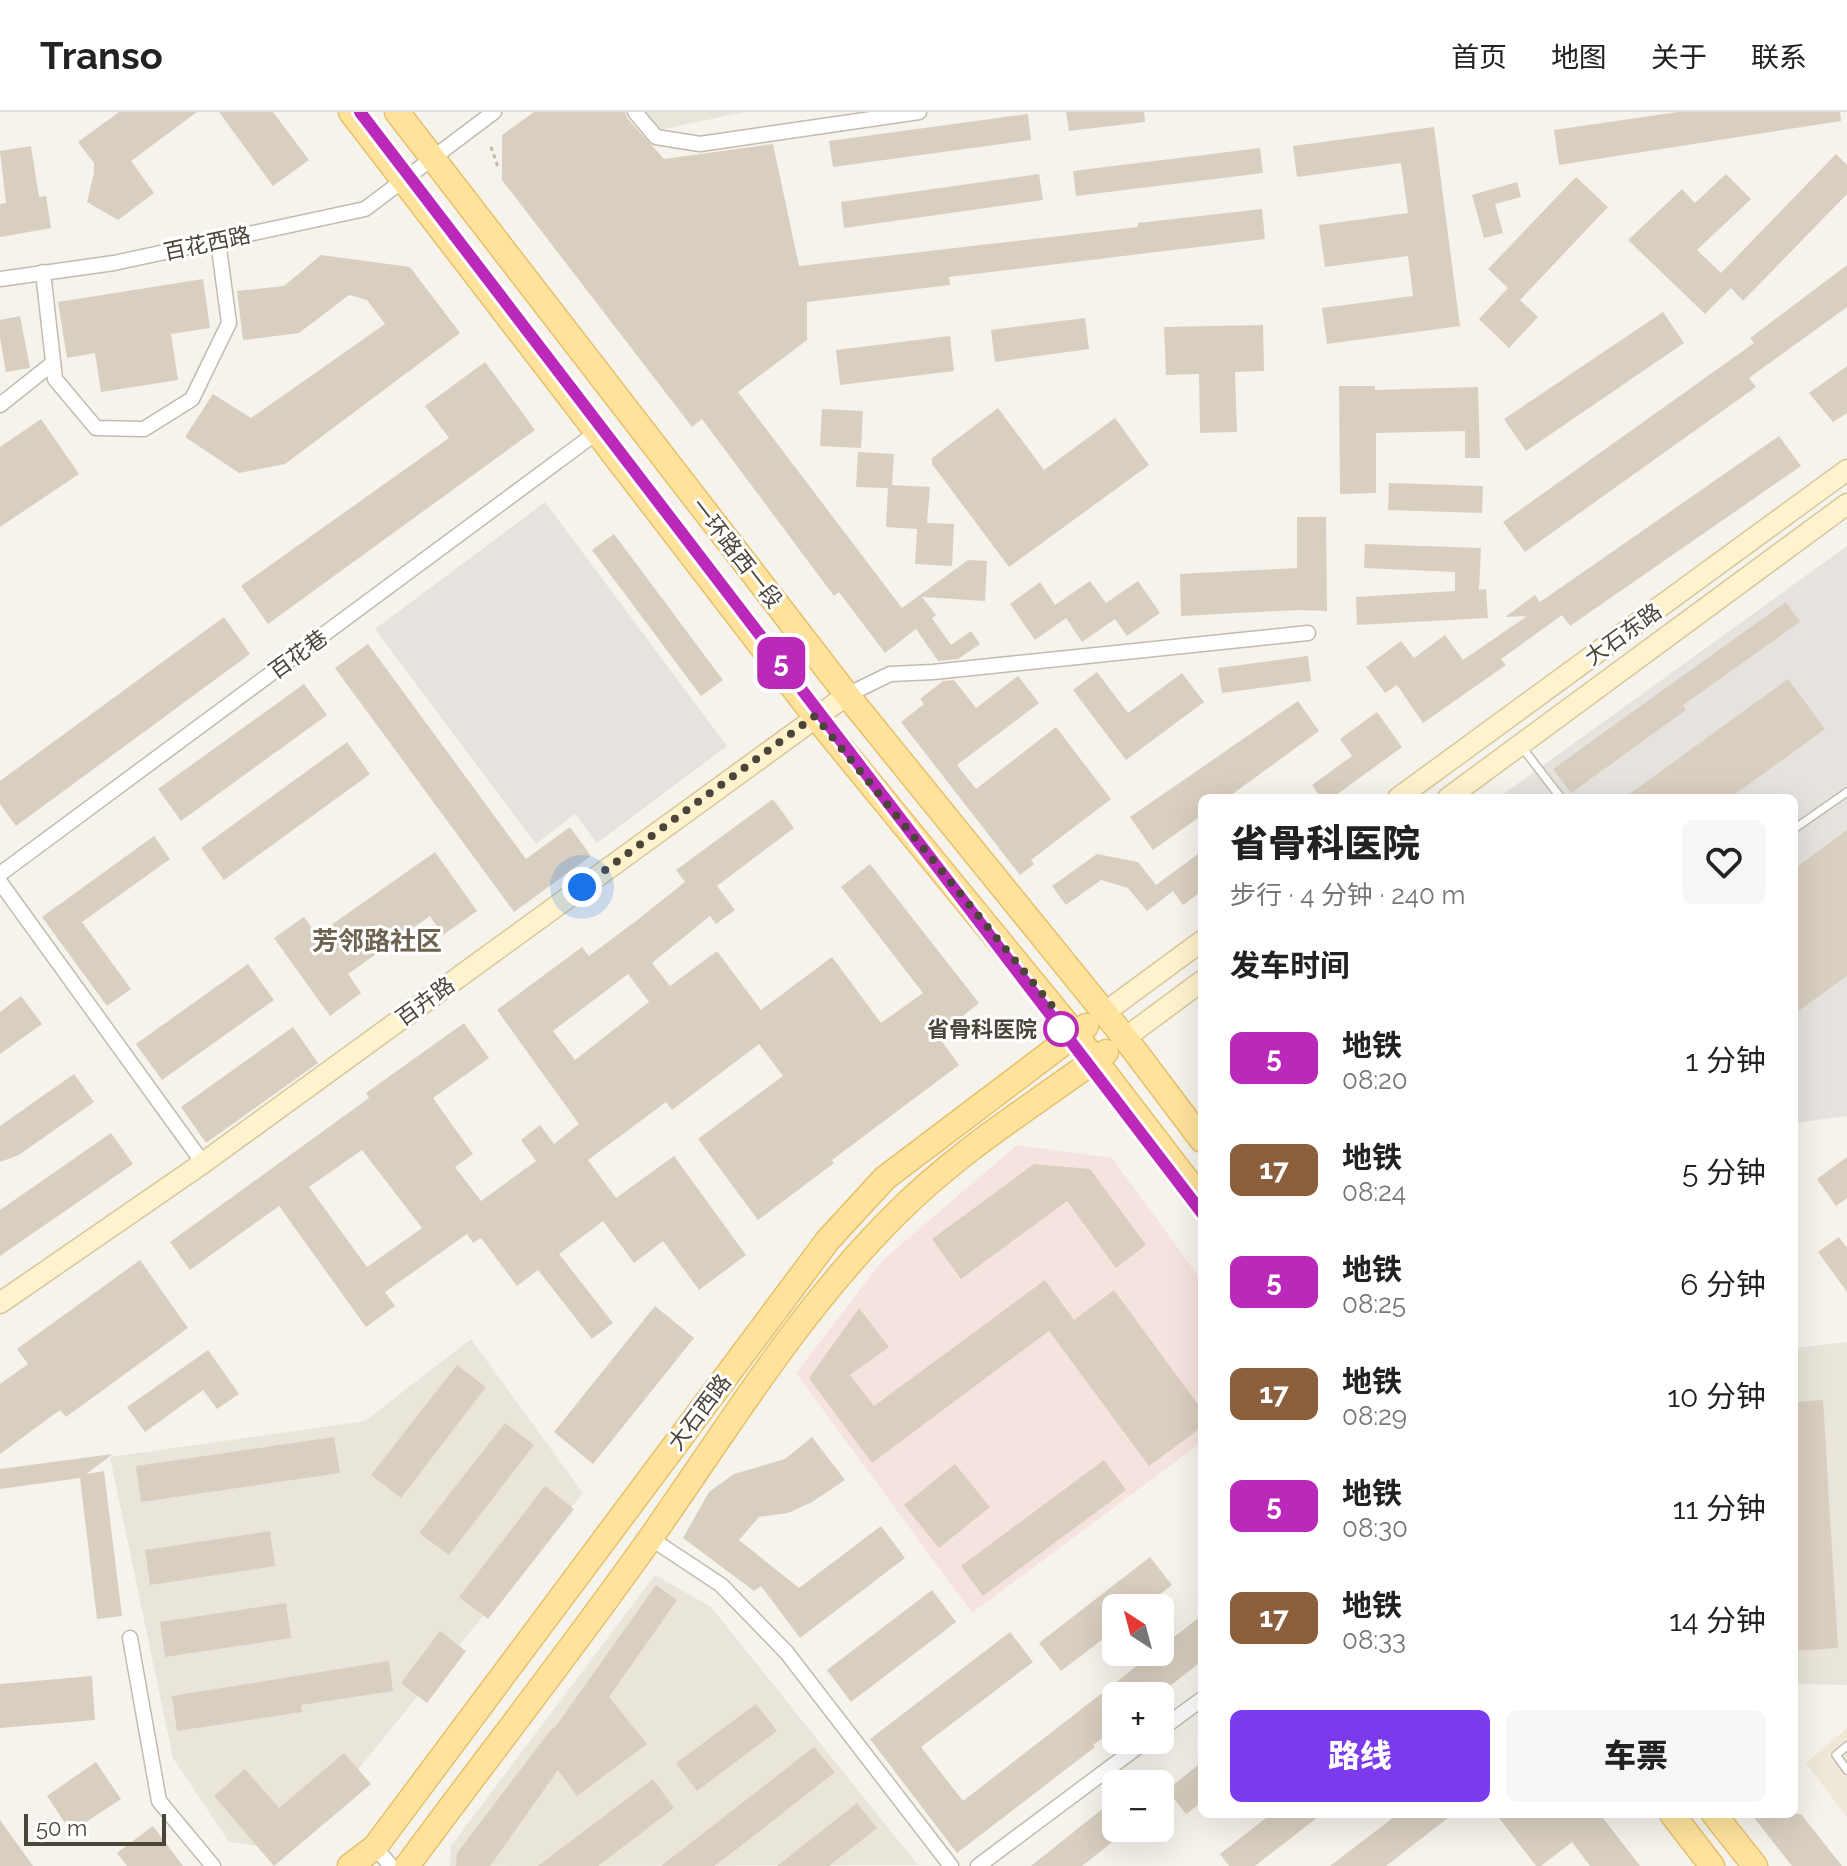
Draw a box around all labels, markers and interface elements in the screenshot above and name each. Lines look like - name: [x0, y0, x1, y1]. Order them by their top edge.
- text: Transo: [40, 33, 163, 78]
- text: 首页: [1451, 41, 1507, 74]
- text: 地图: [1551, 41, 1607, 74]
- text: 关于: [1651, 41, 1707, 74]
- text: 联系: [1751, 41, 1807, 74]
- street label: 百花西路: [161, 221, 253, 265]
- street label: 一环路西一段: [686, 493, 788, 613]
- street label: 大石东路: [1580, 598, 1666, 670]
- street label: 百花巷: [264, 624, 332, 684]
- line badge: 5: [755, 637, 807, 689]
- text: 5: [773, 646, 789, 679]
- button: heart: [1682, 820, 1766, 904]
- text: 省骨科医院: [1230, 821, 1420, 866]
- your location: [562, 867, 602, 907]
- text: 步行 · 4 分钟 · 240 m: [1230, 880, 1465, 910]
- district label: 芳邻路社区: [312, 926, 442, 956]
- text: 发车时间: [1230, 948, 1350, 983]
- street label: 百卉路: [391, 971, 459, 1031]
- marker: 省骨科医院: [1044, 1012, 1078, 1046]
- place label: 省骨科医院: [927, 1016, 1037, 1042]
- text: 地铁: [1342, 1028, 1402, 1063]
- text: 5: [1266, 1041, 1282, 1074]
- text: 1 分钟: [1686, 1043, 1766, 1078]
- text: 08:20: [1342, 1065, 1408, 1095]
- text: 地铁: [1342, 1140, 1402, 1175]
- text: 17: [1259, 1153, 1289, 1186]
- text: 5 分钟: [1682, 1155, 1766, 1190]
- text: 08:24: [1342, 1177, 1406, 1207]
- text: 地铁: [1342, 1252, 1402, 1287]
- text: 5: [1266, 1265, 1282, 1298]
- text: 6 分钟: [1680, 1267, 1766, 1302]
- text: 08:25: [1342, 1289, 1406, 1319]
- text: 地铁: [1342, 1364, 1402, 1399]
- street label: 大石西路: [662, 1369, 736, 1455]
- text: 17: [1259, 1377, 1289, 1410]
- text: 10 分钟: [1667, 1379, 1766, 1414]
- text: 08:29: [1342, 1401, 1407, 1431]
- text: 地铁: [1342, 1476, 1402, 1511]
- text: 5: [1266, 1489, 1282, 1522]
- text: 11 分钟: [1673, 1491, 1766, 1526]
- text: 08:30: [1342, 1513, 1408, 1543]
- text: 地铁: [1342, 1588, 1402, 1623]
- north arrow: [1102, 1594, 1174, 1666]
- map controls: [1102, 1594, 1174, 1842]
- text: 17: [1259, 1601, 1289, 1634]
- text: 14 分钟: [1669, 1603, 1766, 1638]
- text: 08:33: [1342, 1625, 1406, 1655]
- button: +: [1102, 1682, 1174, 1754]
- button: 路线: [1230, 1710, 1490, 1802]
- button: 车票: [1506, 1710, 1766, 1802]
- button: −: [1102, 1770, 1174, 1842]
- scale bar: [24, 1810, 166, 1846]
- text: 50 m: [36, 1815, 87, 1841]

